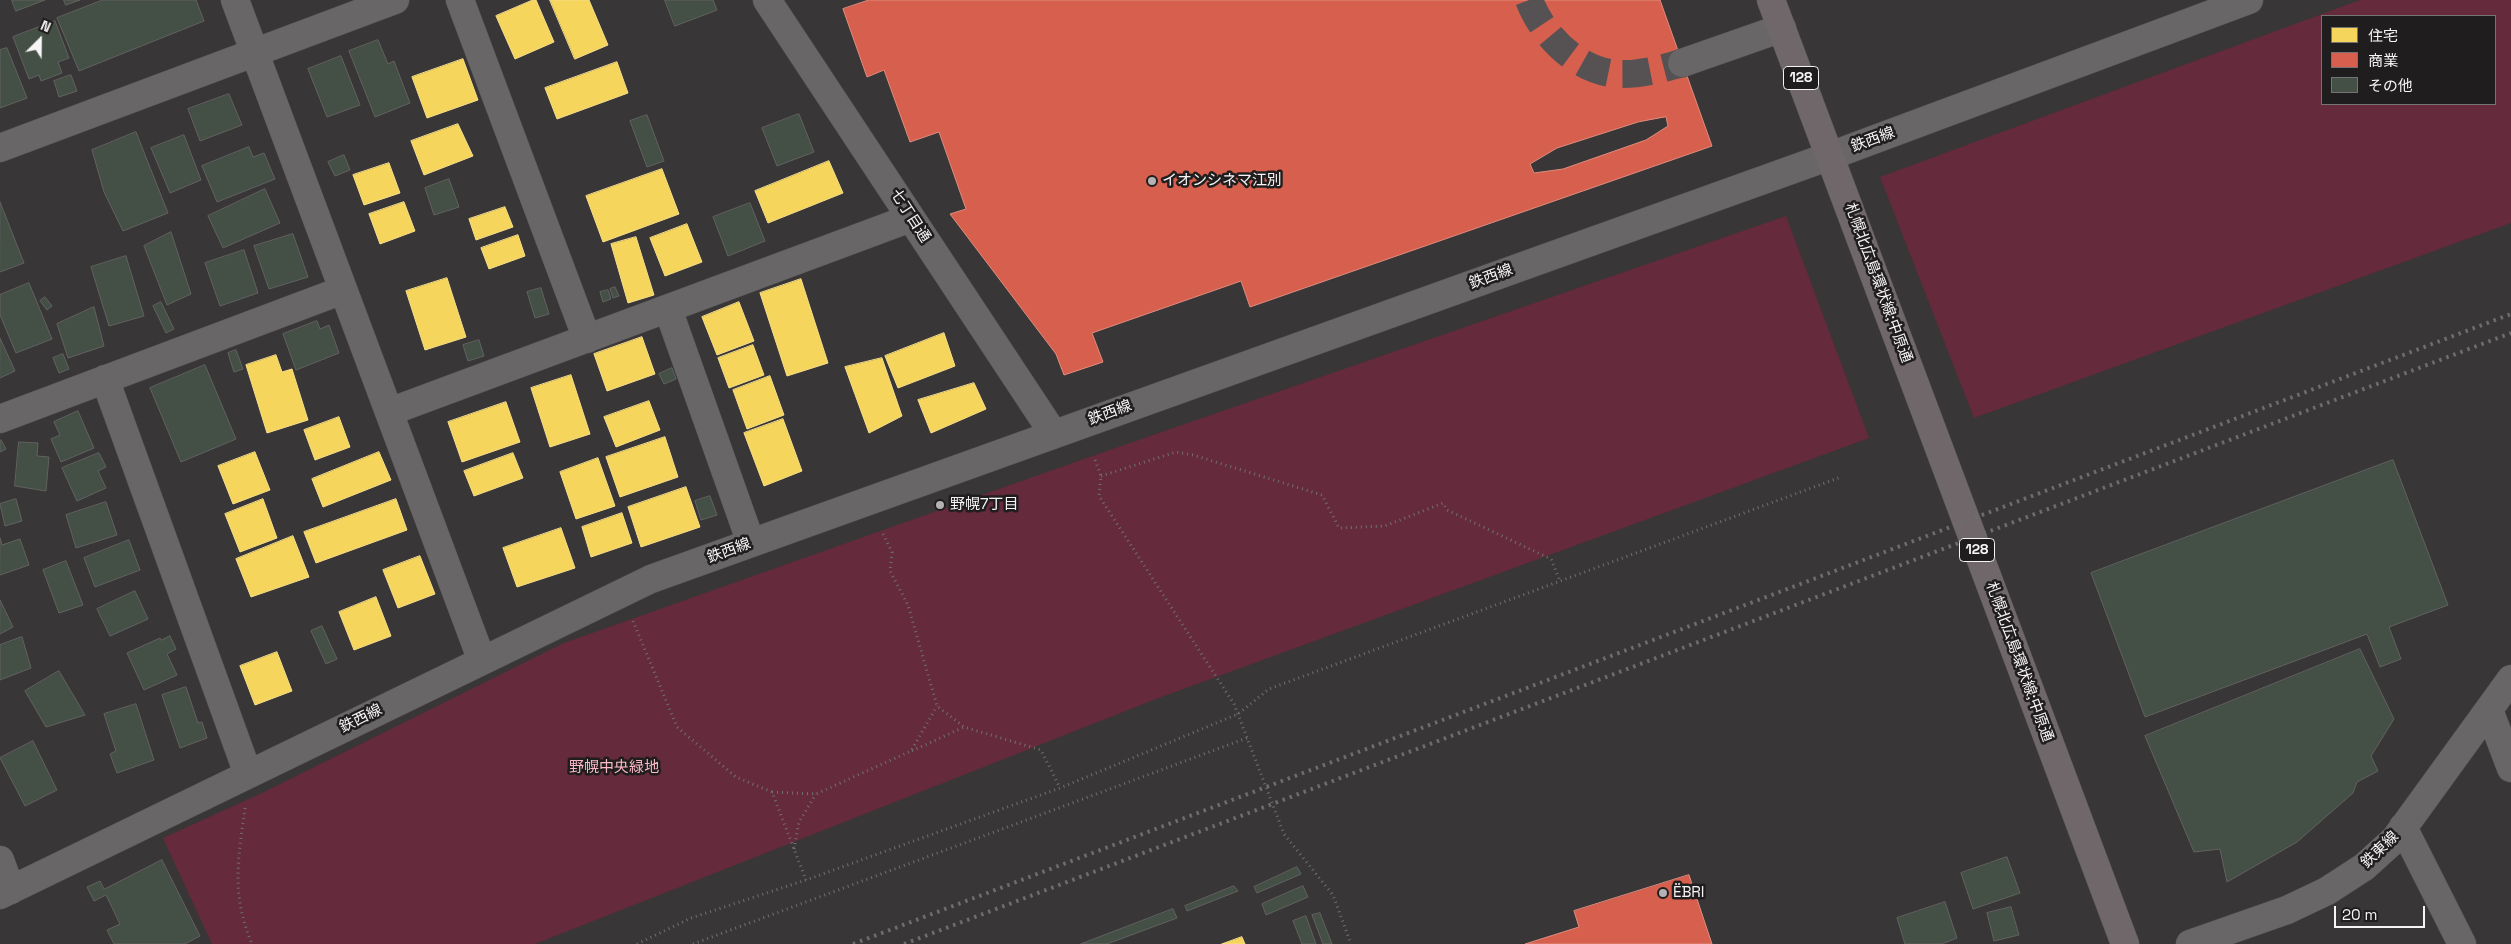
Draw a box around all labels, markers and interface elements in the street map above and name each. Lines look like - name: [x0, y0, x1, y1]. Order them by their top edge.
- north arrow: [15, 15, 65, 65]
- legend: [2321, 15, 2496, 105]
- text: N: [38, 16, 54, 36]
- text: 住宅: [2368, 26, 2398, 45]
- text: 商業: [2368, 51, 2398, 70]
- road number: 128: [1784, 66, 1818, 90]
- text: その他: [2368, 76, 2413, 95]
- street label: 鉄西線: [1849, 124, 1897, 156]
- place label: イオンシネマ江別: [1162, 172, 1282, 190]
- marker: イオンシネマ江別: [1146, 175, 1158, 187]
- street label: 七丁目通: [886, 186, 934, 246]
- street label: 札幌北広島環状線;中原通: [1841, 201, 1915, 365]
- street label: 鉄西線: [1467, 261, 1515, 293]
- street label: 鉄西線: [1086, 397, 1134, 429]
- place label: 野幌7丁目: [950, 496, 1018, 514]
- marker: 野幌7丁目: [934, 499, 946, 511]
- street label: 鉄西線: [705, 535, 753, 567]
- road number: 128: [1960, 538, 1994, 562]
- street label: 札幌北広島環状線;中原通: [1982, 580, 2056, 744]
- street label: 鉄西線: [337, 701, 385, 737]
- park label: 野幌中央緑地: [569, 759, 659, 777]
- street label: 鉄東線: [2358, 828, 2402, 872]
- place label: ËBRI: [1673, 884, 1704, 902]
- marker: ËBRI: [1657, 887, 1669, 899]
- scale bar: [2336, 896, 2427, 928]
- text: 20 m: [2342, 905, 2377, 924]

